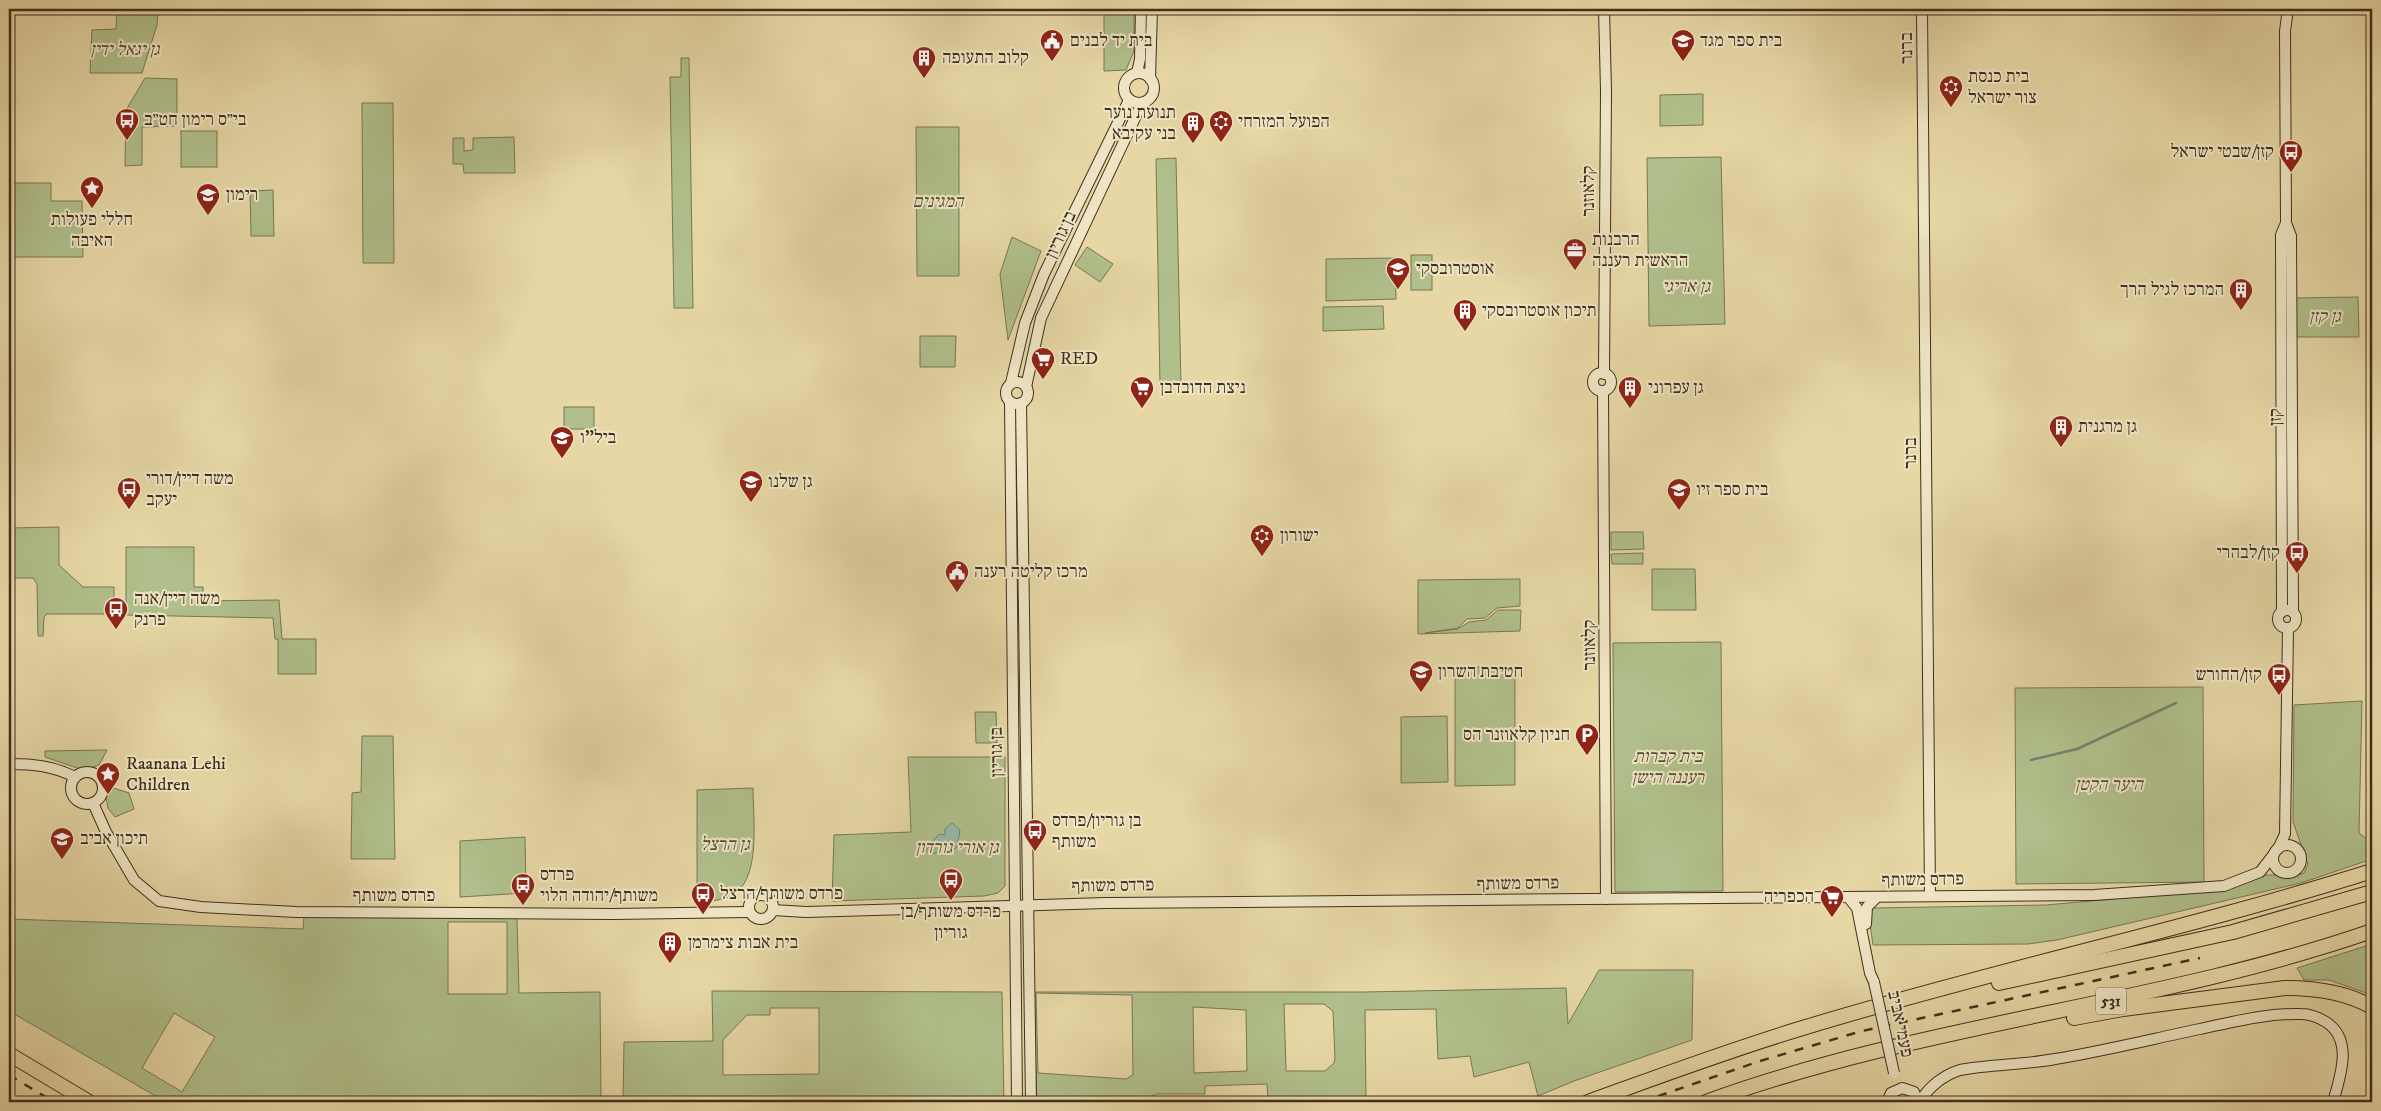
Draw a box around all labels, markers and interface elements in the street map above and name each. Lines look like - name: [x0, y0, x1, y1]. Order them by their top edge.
- public building icon: בית יד לבנים: [1039, 28, 1065, 62]
- school or university icon: בית ספר מגד: [1670, 28, 1696, 62]
- place label: בית יד לבנים: [1070, 30, 1153, 52]
- place label: בית ספר מגד: [1700, 30, 1782, 52]
- street label: ברנר: [1896, 32, 1918, 64]
- park label: גן יגאל ידין: [90, 39, 161, 61]
- building icon: קלוב התעופה: [911, 45, 937, 79]
- place label: קלוב התעופה: [942, 47, 1029, 69]
- place label: בית כנסת צור ישראל: [1968, 66, 2037, 109]
- synagogue icon: בית כנסת צור ישראל: [1938, 74, 1964, 108]
- place label: תנועת נוער בני עקיבא: [1104, 102, 1176, 145]
- bus stop icon: בי״ס רימון חט״ב: [114, 107, 140, 141]
- place label: בי״ס רימון חט״ב: [144, 109, 247, 131]
- synagogue icon: הפועל המזרחי: [1208, 109, 1234, 143]
- building icon: תנועת נוער בני עקיבא: [1180, 110, 1206, 144]
- place label: הפועל המזרחי: [1238, 111, 1330, 133]
- bus stop icon: קזן/שבטי ישראל: [2278, 139, 2304, 173]
- place label: קזן/שבטי ישראל: [2171, 141, 2274, 163]
- street label: קלאוזנר: [1578, 165, 1600, 217]
- place icon: חללי פעולות האיבה: [79, 175, 105, 209]
- school or university icon: רימון: [195, 182, 221, 216]
- place label: רימון: [226, 184, 258, 206]
- park label: המגינים: [913, 191, 965, 213]
- street label: בן גוריון: [1040, 207, 1082, 262]
- place label: חללי פעולות האיבה: [51, 209, 133, 252]
- place label: הרבנות הראשית רעננה: [1592, 229, 1688, 272]
- office icon: הרבנות הראשית רעננה: [1562, 237, 1588, 271]
- school or university icon: אוסטרובסקי: [1385, 256, 1411, 290]
- place label: אוסטרובסקי: [1416, 258, 1494, 280]
- park label: גן אריגי: [1662, 276, 1711, 298]
- building icon: המרכז לגיל הרך: [2228, 277, 2254, 311]
- place label: המרכז לגיל הרך: [2120, 279, 2224, 301]
- building icon: תיכון אוסטרובסקי: [1452, 298, 1478, 332]
- place label: תיכון אוסטרובסקי: [1482, 300, 1597, 322]
- park label: גן קזן: [2309, 306, 2342, 328]
- supermarket icon: RED: [1030, 346, 1056, 380]
- place label: RED: [1060, 348, 1098, 370]
- supermarket icon: ניצת הדובדבן: [1129, 375, 1155, 409]
- building icon: גן עפרוני: [1617, 375, 1643, 409]
- place label: ניצת הדובדבן: [1160, 377, 1246, 399]
- place label: גן עפרוני: [1648, 377, 1704, 399]
- street label: קזן: [2265, 408, 2287, 426]
- building icon: גן מרגנית: [2048, 414, 2074, 448]
- place label: גן מרגנית: [2078, 416, 2137, 438]
- school or university icon: ביל"ו: [549, 425, 575, 459]
- place label: ביל"ו: [580, 427, 617, 449]
- street label: ברנר: [1900, 437, 1922, 469]
- place label: משה דיין/דורי יעקב: [146, 468, 234, 511]
- school or university icon: גן שלנו: [738, 469, 764, 503]
- place label: גן שלנו: [768, 471, 813, 493]
- bus stop icon: משה דיין/דורי יעקב: [116, 476, 142, 510]
- school or university icon: בית ספר זיו: [1666, 477, 1692, 511]
- place label: בית ספר זיו: [1696, 479, 1769, 501]
- synagogue icon: ישורון: [1249, 523, 1275, 557]
- place label: ישורון: [1280, 525, 1319, 547]
- bus stop icon: קזן/לבהרי: [2284, 540, 2310, 574]
- place label: קזן/לבהרי: [2217, 542, 2280, 564]
- public building icon: מרכז קליטה רענה: [944, 559, 970, 593]
- place label: מרכז קליטה רענה: [974, 561, 1088, 583]
- place label: משה דיין/אנה פרנק: [134, 588, 220, 631]
- bus stop icon: משה דיין/אנה פרנק: [103, 596, 129, 630]
- street label: קלאוזנר: [1579, 619, 1601, 671]
- school or university icon: חטיבת השרון: [1408, 659, 1434, 693]
- place label: חטיבת השרון: [1438, 661, 1523, 683]
- bus stop icon: קזן/החורש: [2266, 662, 2292, 696]
- place label: קזן/החורש: [2195, 664, 2262, 686]
- parking icon: חניון קלאוזנר הס: [1574, 722, 1600, 756]
- place label: חניון קלאוזנר הס: [1463, 724, 1570, 746]
- street label: בן גוריון: [986, 726, 1008, 777]
- park label: בית קברות רעננה הישן: [1632, 746, 1706, 789]
- place label: Raanana Lehi Children: [126, 753, 226, 796]
- place icon: Raanana Lehi Children: [95, 761, 121, 795]
- park label: היער הקטן: [2075, 774, 2144, 796]
- place label: בן גוריון/פרדס משותף: [1052, 810, 1142, 853]
- bus stop icon: בן גוריון/פרדס משותף: [1022, 818, 1048, 852]
- school or university icon: תיכון אביב: [49, 826, 75, 860]
- place label: תיכון אביב: [80, 828, 148, 850]
- park label: גן הרצל: [700, 834, 751, 856]
- park label: גן אורי גורדון: [915, 837, 999, 859]
- place label: פרדס משותף/יהודה הלוי: [540, 864, 658, 907]
- bus stop icon: פרדס משותף/בן גוריון: [938, 867, 964, 901]
- street label: פרדס משותף: [1881, 868, 1965, 892]
- bus stop icon: פרדס משותף/יהודה הלוי: [510, 872, 536, 906]
- street label: פרדס משותף: [1476, 872, 1560, 896]
- street label: פרדס משותף: [1071, 874, 1155, 898]
- bus stop icon: פרדס משותף/הרצל: [690, 881, 716, 915]
- place label: פרדס משותף/הרצל: [720, 883, 843, 905]
- supermarket icon: הכפריה: [1819, 884, 1845, 918]
- street label: פרדס משותף: [353, 885, 435, 907]
- place label: הכפריה: [1764, 886, 1814, 908]
- place label: פרדס משותף/בן גוריון: [901, 901, 1001, 944]
- building icon: בית אבות צימרמן: [657, 930, 683, 964]
- place label: בית אבות צימרמן: [688, 932, 798, 954]
- road number: 531: [2096, 988, 2126, 1014]
- street label: פעמי אביב: [1882, 989, 1918, 1059]

